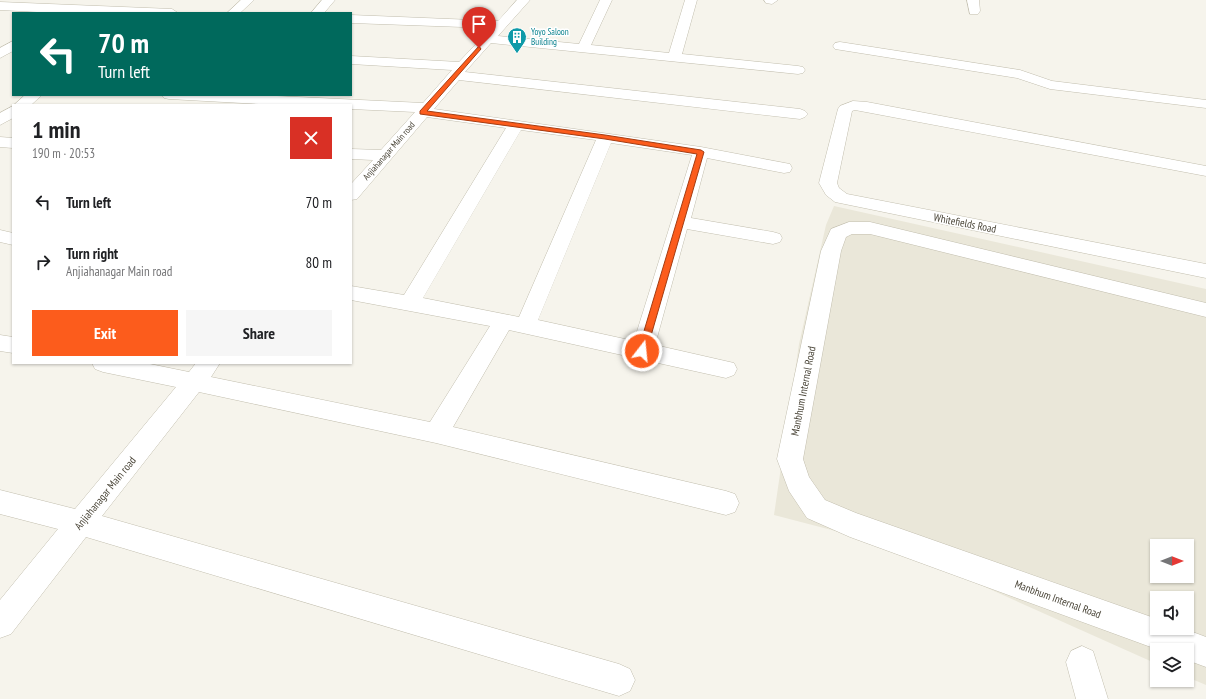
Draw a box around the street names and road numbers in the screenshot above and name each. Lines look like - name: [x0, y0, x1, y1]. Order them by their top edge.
- street label: Anjiahanagar Main road: [360, 119, 418, 183]
- street label: Whitefields Road: [932, 210, 998, 236]
- street label: Manbhum Internal Road: [787, 345, 819, 437]
- street label: Anjiahanagar Main road: [71, 453, 139, 532]
- street label: Manbhum Internal Road: [1013, 577, 1103, 621]

